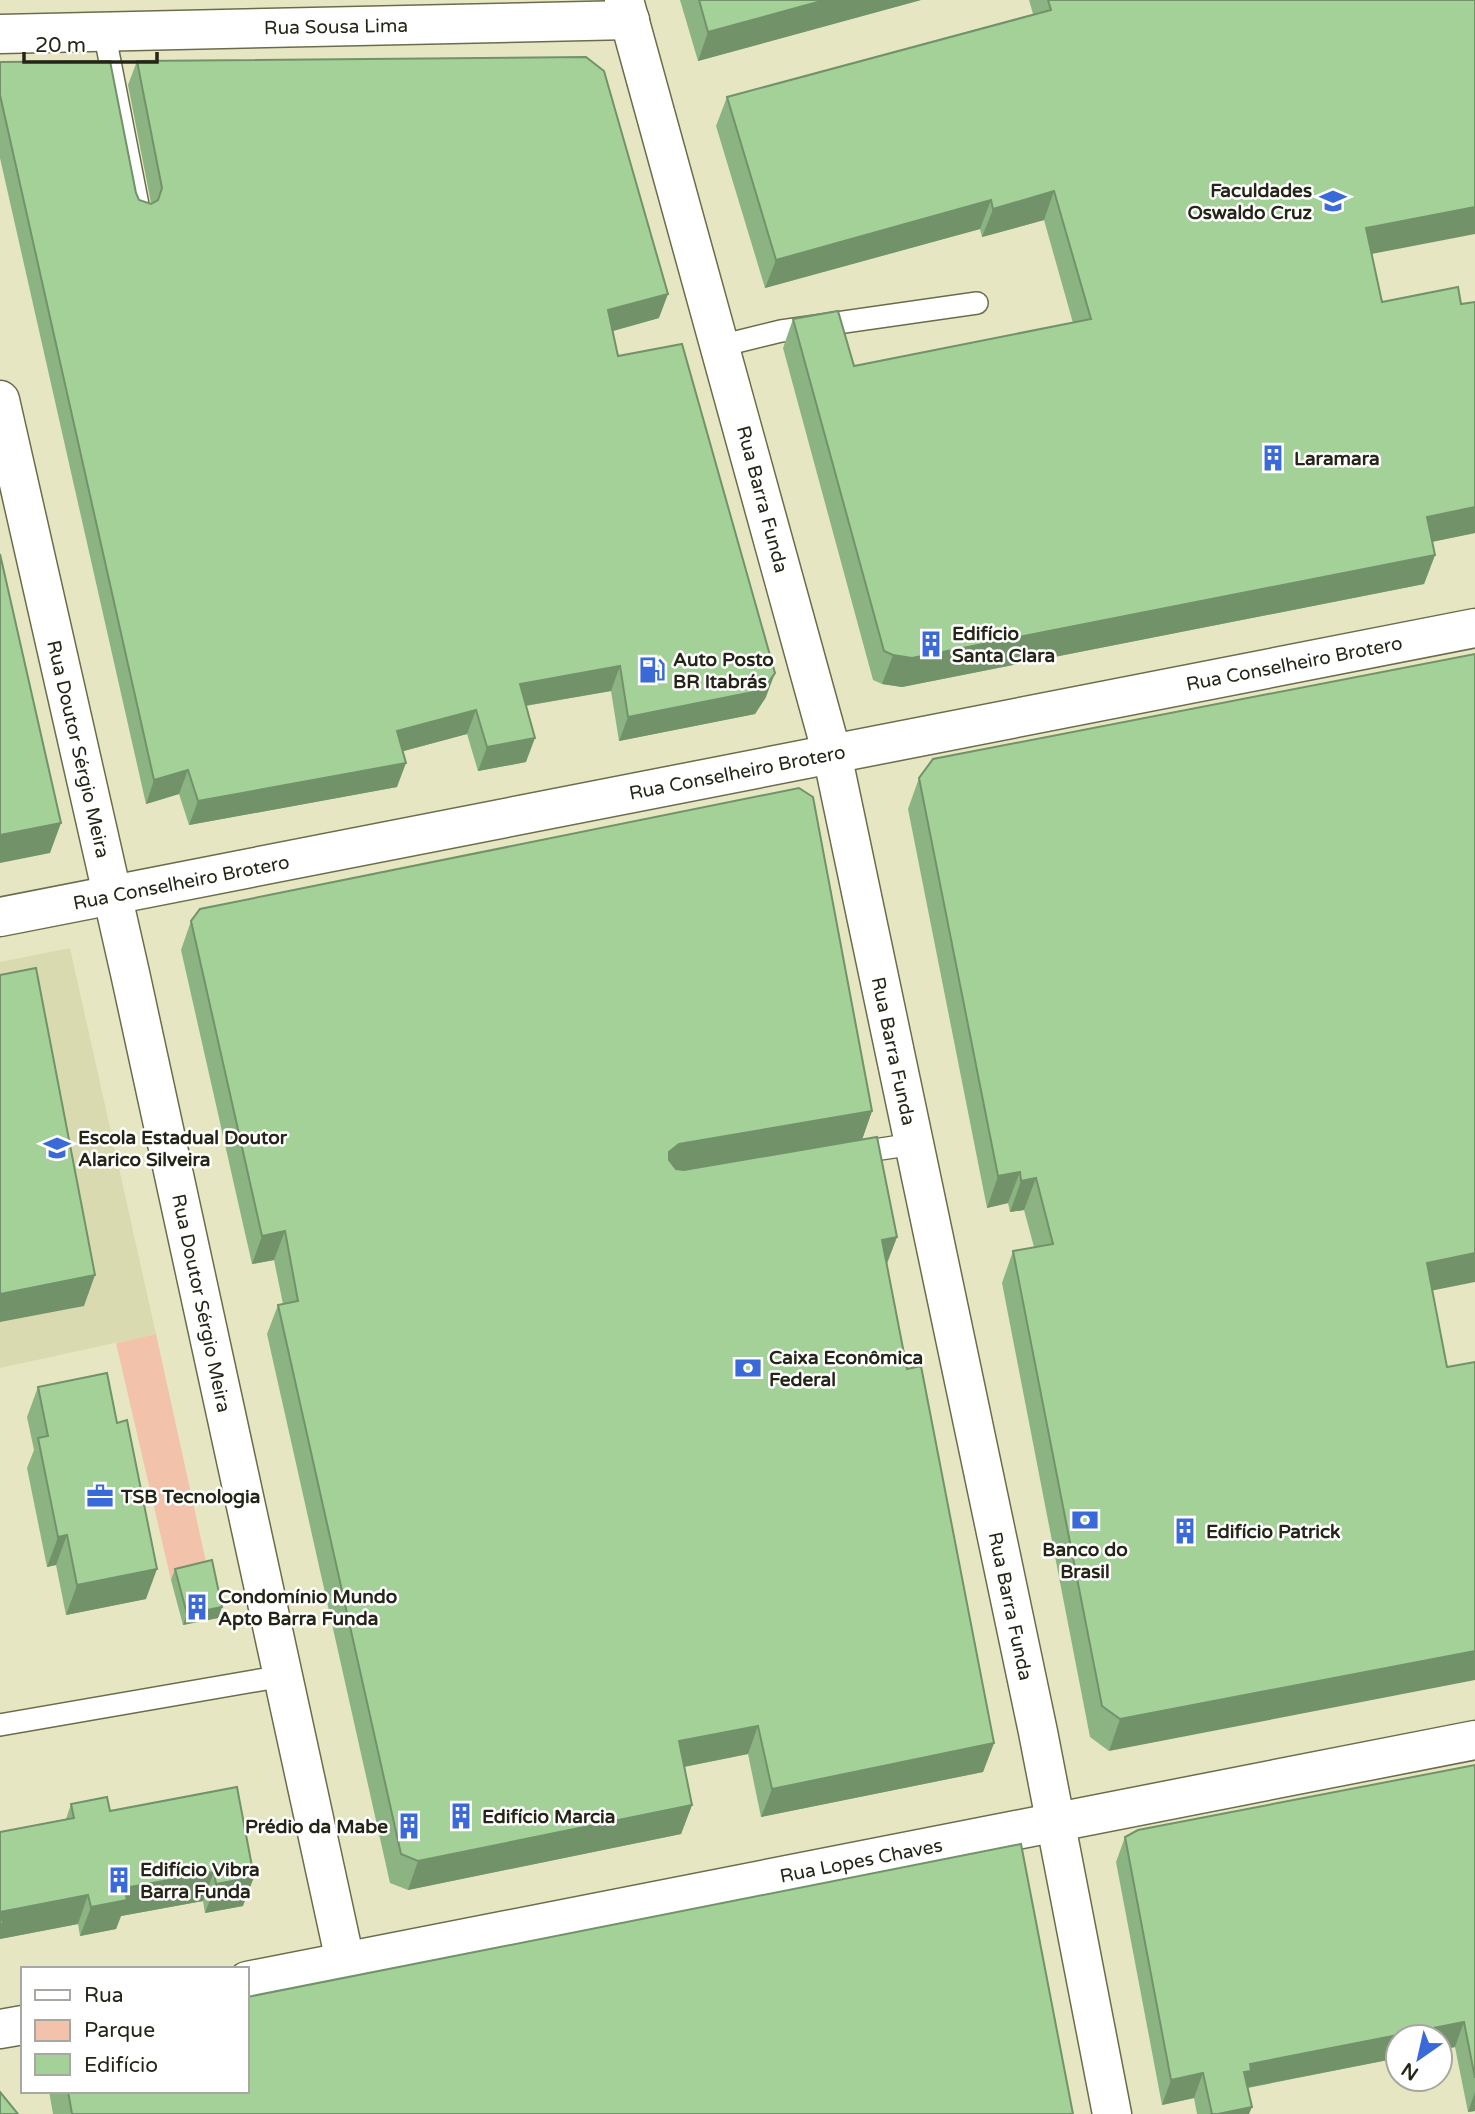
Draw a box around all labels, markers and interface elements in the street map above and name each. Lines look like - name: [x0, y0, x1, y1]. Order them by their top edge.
- street label: Rua Sousa Lima: [264, 15, 408, 39]
- scale bar: [24, 21, 158, 65]
- text: 20 m: [35, 33, 86, 58]
- place label: Faculdades Oswaldo Cruz: [1187, 180, 1313, 224]
- school or university icon: Faculdades Oswaldo Cruz: [1318, 186, 1348, 216]
- street label: Rua Barra Funda: [732, 423, 792, 575]
- building icon: Laramara: [1258, 443, 1288, 473]
- place label: Laramara: [1294, 448, 1380, 470]
- place label: Edifício Santa Clara: [952, 623, 1055, 667]
- building icon: Edifício Santa Clara: [916, 629, 946, 659]
- street label: Rua Conselheiro Brotero: [1184, 632, 1404, 696]
- street label: Rua Doutor Sérgio Meira: [42, 638, 114, 860]
- place label: Auto Posto BR Itabrás: [673, 649, 774, 693]
- fuel station icon: Auto Posto BR Itabrás: [637, 655, 667, 685]
- street label: Rua Conselheiro Brotero: [627, 741, 847, 805]
- street label: Rua Conselheiro Brotero: [71, 851, 291, 915]
- street label: Rua Barra Funda: [867, 975, 920, 1128]
- place label: Escola Estadual Doutor Alarico Silveira: [78, 1127, 288, 1171]
- school or university icon: Escola Estadual Doutor Alarico Silveira: [42, 1133, 72, 1163]
- street label: Rua Doutor Sérgio Meira: [167, 1192, 235, 1414]
- place label: Caixa Econômica Federal: [769, 1347, 923, 1391]
- bank icon: Caixa Econômica Federal: [733, 1353, 763, 1383]
- office icon: TSB Tecnologia: [85, 1481, 115, 1511]
- place label: TSB Tecnologia: [120, 1486, 260, 1509]
- bank icon: Banco do Brasil: [1070, 1505, 1100, 1535]
- building icon: Edifício Patrick: [1170, 1516, 1200, 1546]
- place label: Edifício Patrick: [1206, 1521, 1341, 1543]
- street label: Rua Barra Funda: [984, 1530, 1037, 1683]
- place label: Banco do Brasil: [1042, 1539, 1128, 1583]
- place label: Condomínio Mundo Apto Barra Funda: [218, 1586, 397, 1631]
- building icon: Condomínio Mundo Apto Barra Funda: [182, 1592, 212, 1622]
- building icon: Edifício Marcia: [446, 1801, 476, 1831]
- place label: Edifício Marcia: [482, 1806, 615, 1828]
- building icon: Prédio da Mabe: [394, 1811, 424, 1841]
- place label: Prédio da Mabe: [245, 1816, 388, 1838]
- street label: Rua Lopes Chaves: [778, 1834, 944, 1888]
- place label: Edifício Vibra Barra Funda: [140, 1859, 260, 1903]
- building icon: Edifício Vibra Barra Funda: [104, 1865, 134, 1895]
- legend: [21, 1967, 248, 2093]
- text: Rua: [84, 1983, 124, 2008]
- text: Parque: [84, 2018, 155, 2043]
- north arrow: [1384, 2023, 1454, 2093]
- text: Edifício: [84, 2053, 158, 2078]
- text: N: [1398, 2058, 1423, 2085]

